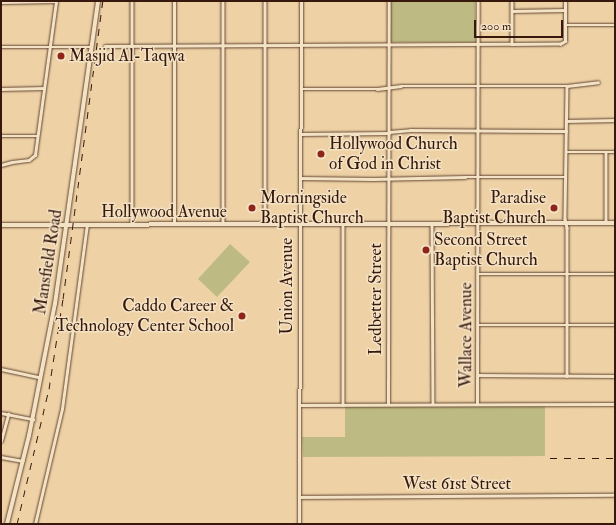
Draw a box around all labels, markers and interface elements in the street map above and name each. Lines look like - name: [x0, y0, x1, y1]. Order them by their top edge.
- scale bar: [476, 12, 565, 38]
- text: 200 m: [481, 19, 511, 34]
- place label: Masjid Al-Taqwa: [69, 46, 185, 66]
- marker: Masjid Al-Taqwa: [56, 51, 66, 61]
- place label: Hollywood Church of God in Christ: [329, 134, 458, 174]
- marker: Hollywood Church of God in Christ: [316, 149, 326, 159]
- place label: Morningside Baptist Church: [260, 188, 364, 228]
- place label: Paradise Baptist Church: [442, 188, 546, 228]
- street label: Hollywood Avenue: [101, 202, 227, 222]
- marker: Morningside Baptist Church: [247, 203, 257, 213]
- marker: Paradise Baptist Church: [549, 203, 559, 213]
- street label: Mansfield Road: [30, 208, 66, 316]
- place label: Second Street Baptist Church: [434, 230, 538, 270]
- street label: Union Avenue: [277, 238, 297, 334]
- street label: Ledbetter Street: [366, 243, 386, 355]
- marker: Second Street Baptist Church: [421, 245, 431, 255]
- street label: Wallace Avenue: [456, 282, 476, 388]
- place label: Caddo Career & Technology Center School: [55, 296, 234, 336]
- marker: Caddo Career & Technology Center School: [237, 311, 247, 321]
- street label: West 61st Street: [403, 474, 511, 494]

